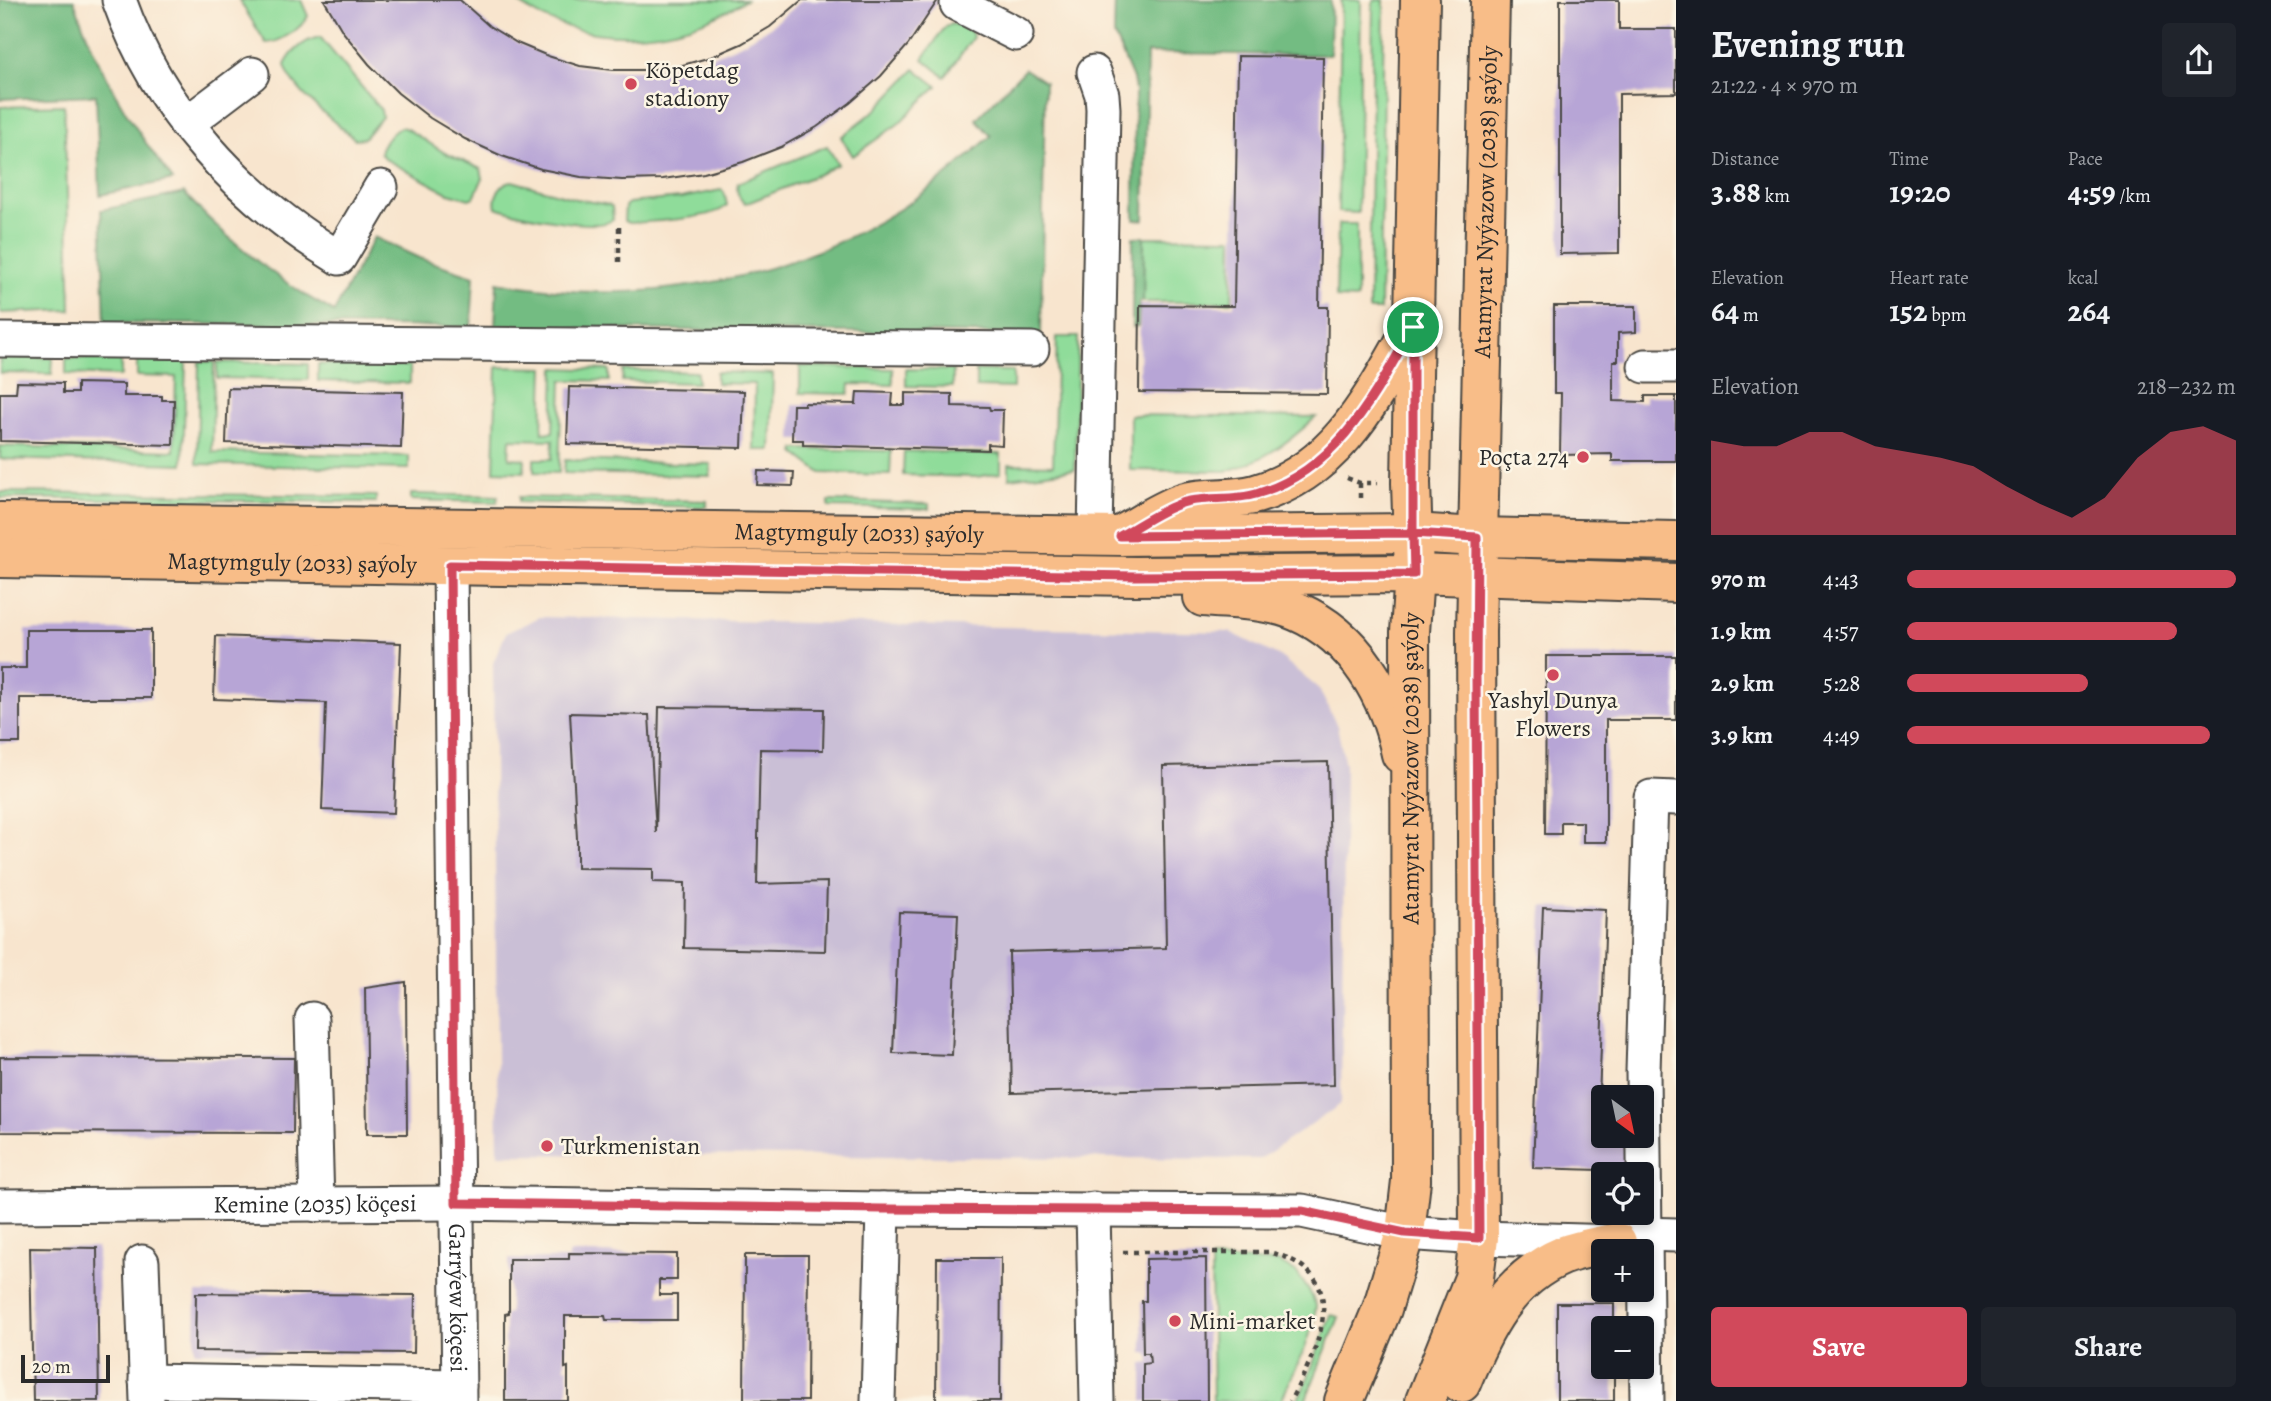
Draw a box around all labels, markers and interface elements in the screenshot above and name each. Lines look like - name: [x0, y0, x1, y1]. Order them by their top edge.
- text: Evening run: [1711, 18, 1905, 70]
- button: share: [2162, 23, 2236, 97]
- street label: Atamyrat Nyýazow (2038) şaýoly: [1466, 45, 1505, 359]
- place label: Köpetdag stadiony: [645, 54, 739, 114]
- text: 21:22 · 4 × 970 m: [1711, 70, 1858, 101]
- marker: Köpetdag stadiony: [623, 76, 639, 92]
- text: Distance: [1711, 146, 1779, 172]
- text: Time: [1889, 146, 1929, 172]
- text: Pace: [2068, 146, 2103, 172]
- text: 3.88: [1711, 172, 1761, 212]
- text: 19:20: [1889, 172, 1951, 212]
- text: 4:59: [2068, 172, 2116, 212]
- text: km: [1761, 183, 1790, 209]
- text: /km: [2116, 183, 2151, 209]
- text: Elevation: [1711, 265, 1784, 291]
- text: Heart rate: [1889, 265, 1969, 291]
- text: kcal: [2068, 265, 2098, 291]
- text: 64: [1711, 291, 1739, 331]
- text: 152: [1889, 291, 1927, 331]
- text: 264: [2068, 291, 2110, 331]
- pin: [1383, 297, 1443, 357]
- text: m: [1739, 302, 1759, 328]
- text: bpm: [1927, 302, 1967, 328]
- icon: arrive: [1394, 308, 1432, 346]
- text: Elevation: [1711, 371, 1799, 402]
- text: 218–232 m: [2137, 371, 2236, 402]
- place label: Poçta 274: [1479, 441, 1569, 473]
- marker: Poçta 274: [1575, 449, 1591, 465]
- street label: Magtymguly (2033) şaýoly: [734, 515, 984, 550]
- street label: Magtymguly (2033) şaýoly: [167, 545, 417, 581]
- text: 970 m: [1711, 564, 1766, 595]
- text: 4:43: [1823, 564, 1859, 595]
- street label: Atamyrat Nyýazow (2038) şaýoly: [1394, 611, 1427, 925]
- text: 1.9 km: [1711, 616, 1771, 647]
- text: 4:57: [1823, 616, 1858, 647]
- marker: Yashyl Dunya Flowers: [1545, 667, 1561, 683]
- text: 2.9 km: [1711, 668, 1774, 699]
- text: 5:28: [1823, 668, 1860, 699]
- place label: Yashyl Dunya Flowers: [1487, 684, 1619, 744]
- text: 3.9 km: [1711, 720, 1773, 751]
- text: 4:49: [1823, 720, 1860, 751]
- north arrow: [1591, 1085, 1654, 1148]
- map controls: [1591, 1085, 1654, 1379]
- place label: Turkmenistan: [561, 1130, 700, 1162]
- marker: Turkmenistan: [539, 1138, 555, 1154]
- button: locate: [1591, 1162, 1654, 1225]
- street label: Kemine (2035) köçesi: [213, 1187, 417, 1221]
- street label: Garrýew köçesi: [441, 1223, 475, 1373]
- button: +: [1591, 1239, 1654, 1302]
- place label: Mini-market: [1189, 1305, 1315, 1337]
- button: Save: [1711, 1307, 1967, 1387]
- button: Share: [1981, 1307, 2236, 1387]
- marker: Mini-market: [1167, 1313, 1183, 1329]
- button: −: [1591, 1316, 1654, 1379]
- scale bar: [21, 1352, 110, 1384]
- text: 20 m: [32, 1354, 71, 1380]

